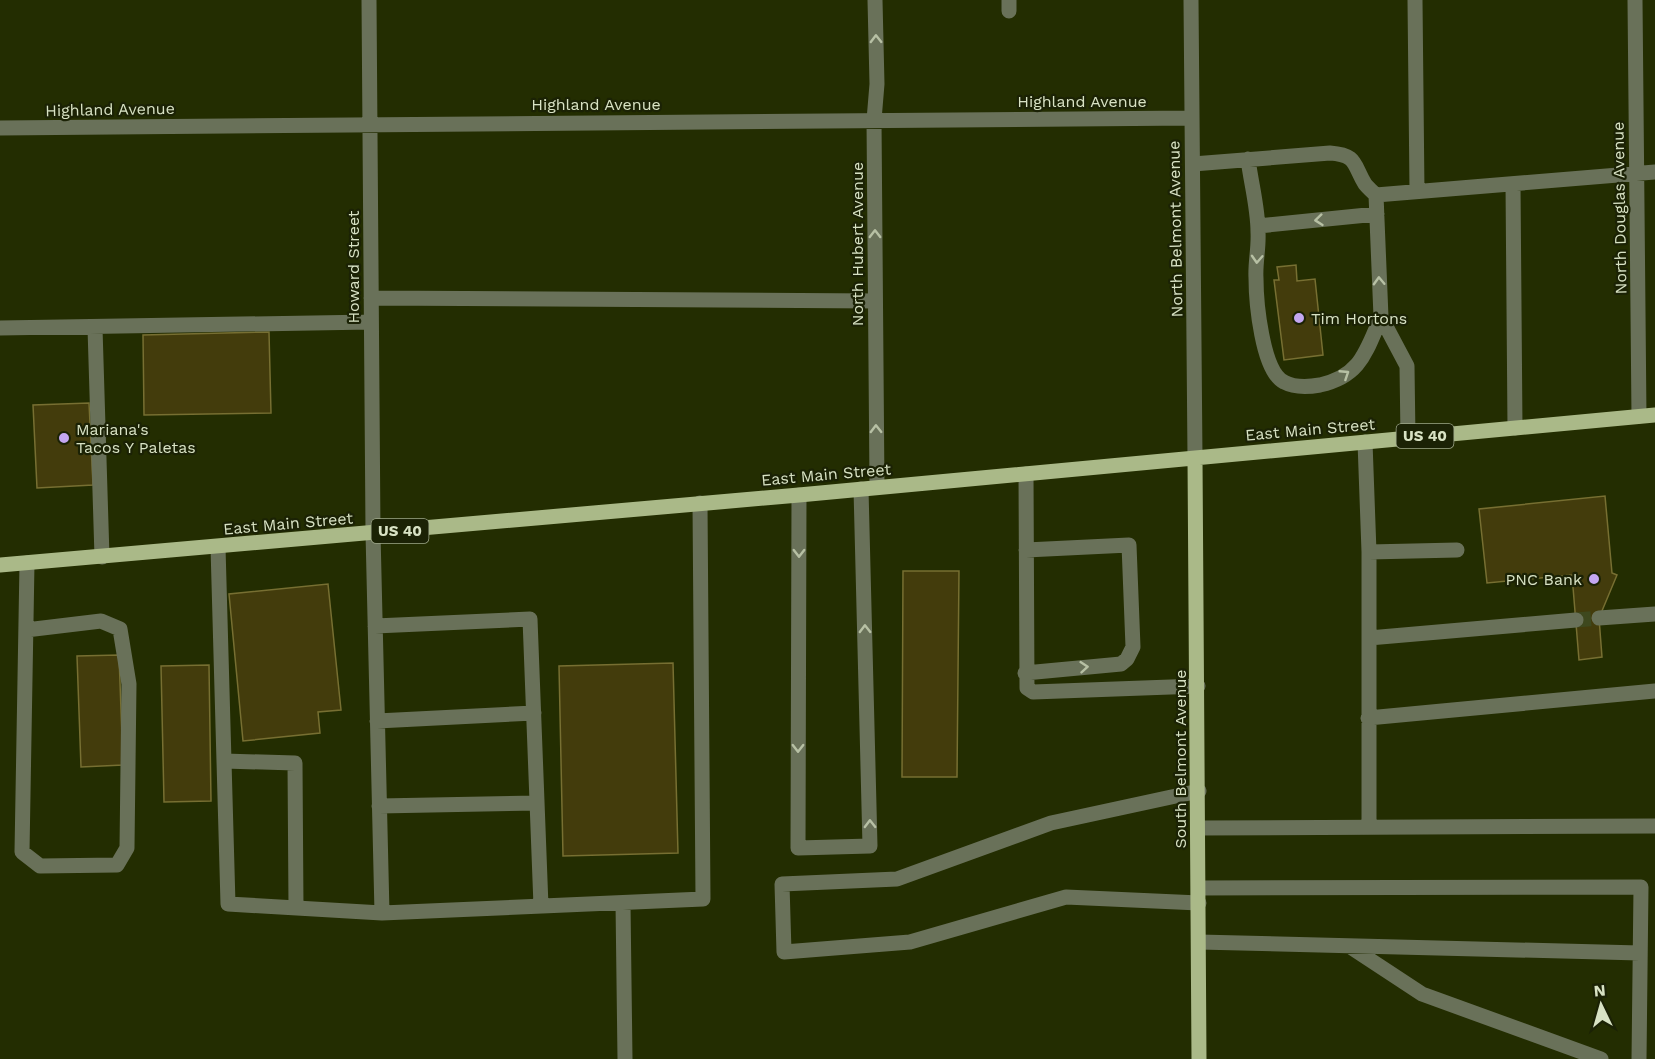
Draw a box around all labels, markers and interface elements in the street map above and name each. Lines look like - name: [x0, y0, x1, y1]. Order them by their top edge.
- one-way arrow: [870, 35, 882, 44]
- street label: Highland Avenue: [1017, 92, 1147, 111]
- street label: Highland Avenue: [531, 95, 661, 114]
- street label: Highland Avenue: [45, 99, 175, 120]
- street label: North Douglas Avenue: [1608, 122, 1631, 294]
- street label: North Belmont Avenue: [1164, 141, 1187, 317]
- street label: North Hubert Avenue: [848, 162, 867, 326]
- street label: Howard Street: [344, 210, 363, 324]
- one-way arrow: [1314, 213, 1323, 226]
- one-way arrow: [869, 229, 881, 238]
- one-way arrow: [1251, 254, 1264, 263]
- one-way arrow: [1373, 276, 1386, 285]
- place label: Tim Hortons: [1311, 309, 1407, 328]
- marker: Tim Hortons: [1292, 311, 1306, 325]
- one-way arrow: [1339, 369, 1349, 381]
- street label: East Main Street: [1244, 414, 1376, 445]
- place label: Mariana's Tacos Y Paletas: [76, 420, 196, 457]
- one-way arrow: [870, 424, 883, 433]
- road number: US 40: [1396, 424, 1454, 448]
- marker: Mariana's Tacos Y Paletas: [57, 431, 71, 445]
- street label: East Main Street: [760, 459, 892, 490]
- street label: East Main Street: [222, 508, 354, 539]
- road number: US 40: [372, 519, 428, 543]
- one-way arrow: [793, 549, 805, 558]
- place label: PNC Bank: [1506, 570, 1582, 589]
- marker: PNC Bank: [1587, 572, 1601, 586]
- one-way arrow: [859, 624, 871, 633]
- one-way arrow: [1079, 661, 1088, 674]
- street label: South Belmont Avenue: [1171, 669, 1190, 849]
- one-way arrow: [792, 744, 804, 753]
- one-way arrow: [864, 819, 876, 828]
- north arrow: [1571, 975, 1631, 1035]
- text: N: [1593, 981, 1606, 1001]

